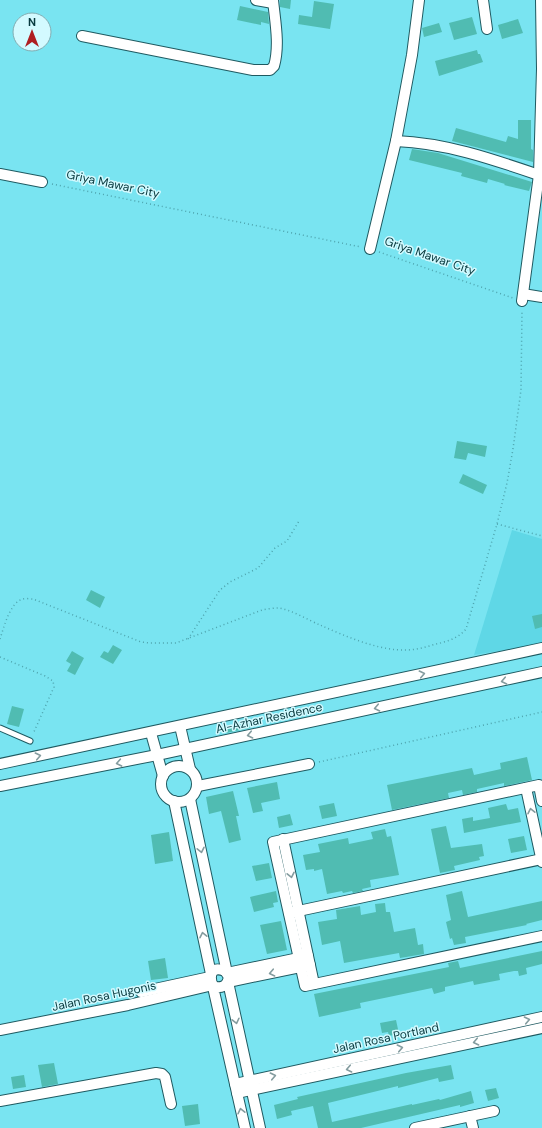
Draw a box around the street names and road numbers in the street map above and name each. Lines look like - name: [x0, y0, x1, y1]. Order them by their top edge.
- street label: Griya Mawar City: [65, 166, 161, 202]
- street label: Griya Mawar City: [383, 233, 478, 279]
- street label: Al-Azhar Residence: [214, 699, 324, 737]
- street label: Jalan Rosa Hugonis: [51, 977, 157, 1015]
- street label: Jalan Rosa Portland: [332, 1019, 440, 1057]

